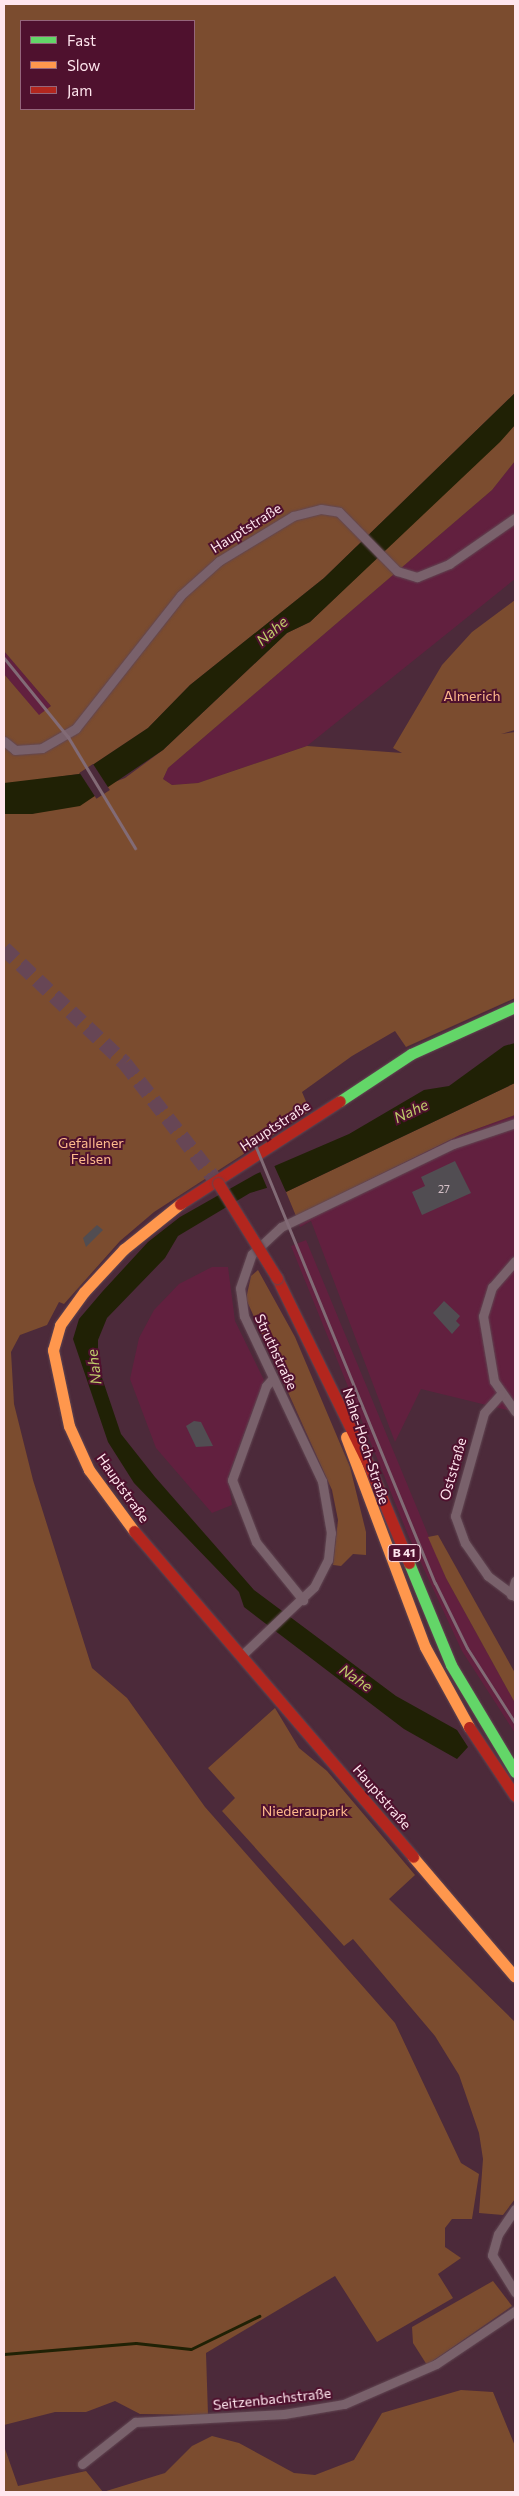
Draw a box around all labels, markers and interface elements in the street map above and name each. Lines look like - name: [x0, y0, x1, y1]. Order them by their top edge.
- legend: [20, 20, 195, 110]
- text: Fast: [67, 31, 96, 49]
- text: Slow: [67, 56, 100, 74]
- text: Jam: [67, 81, 92, 99]
- street label: Hauptstraße: [208, 500, 284, 556]
- water label: Nahe: [253, 613, 291, 649]
- park label: Almerich: [444, 688, 500, 704]
- water label: Nahe: [391, 1095, 431, 1127]
- street label: Hauptstraße: [237, 1097, 313, 1155]
- park label: Gefallener Felsen: [58, 1135, 124, 1168]
- house number: 27: [438, 1182, 450, 1196]
- street label: Struthstraße: [251, 1311, 301, 1393]
- water label: Nahe: [83, 1348, 105, 1386]
- street label: Nahe-Hoch-Straße: [339, 1386, 393, 1506]
- street label: Oststraße: [436, 1436, 470, 1502]
- street label: Hauptstraße: [93, 1450, 153, 1526]
- road number: B 41: [386, 1544, 422, 1562]
- water label: Nahe: [336, 1661, 376, 1695]
- street label: Hauptstraße: [349, 1761, 415, 1833]
- park label: Niederaupark: [262, 1803, 348, 1819]
- street label: Seitzenbachstraße: [212, 2384, 332, 2414]

